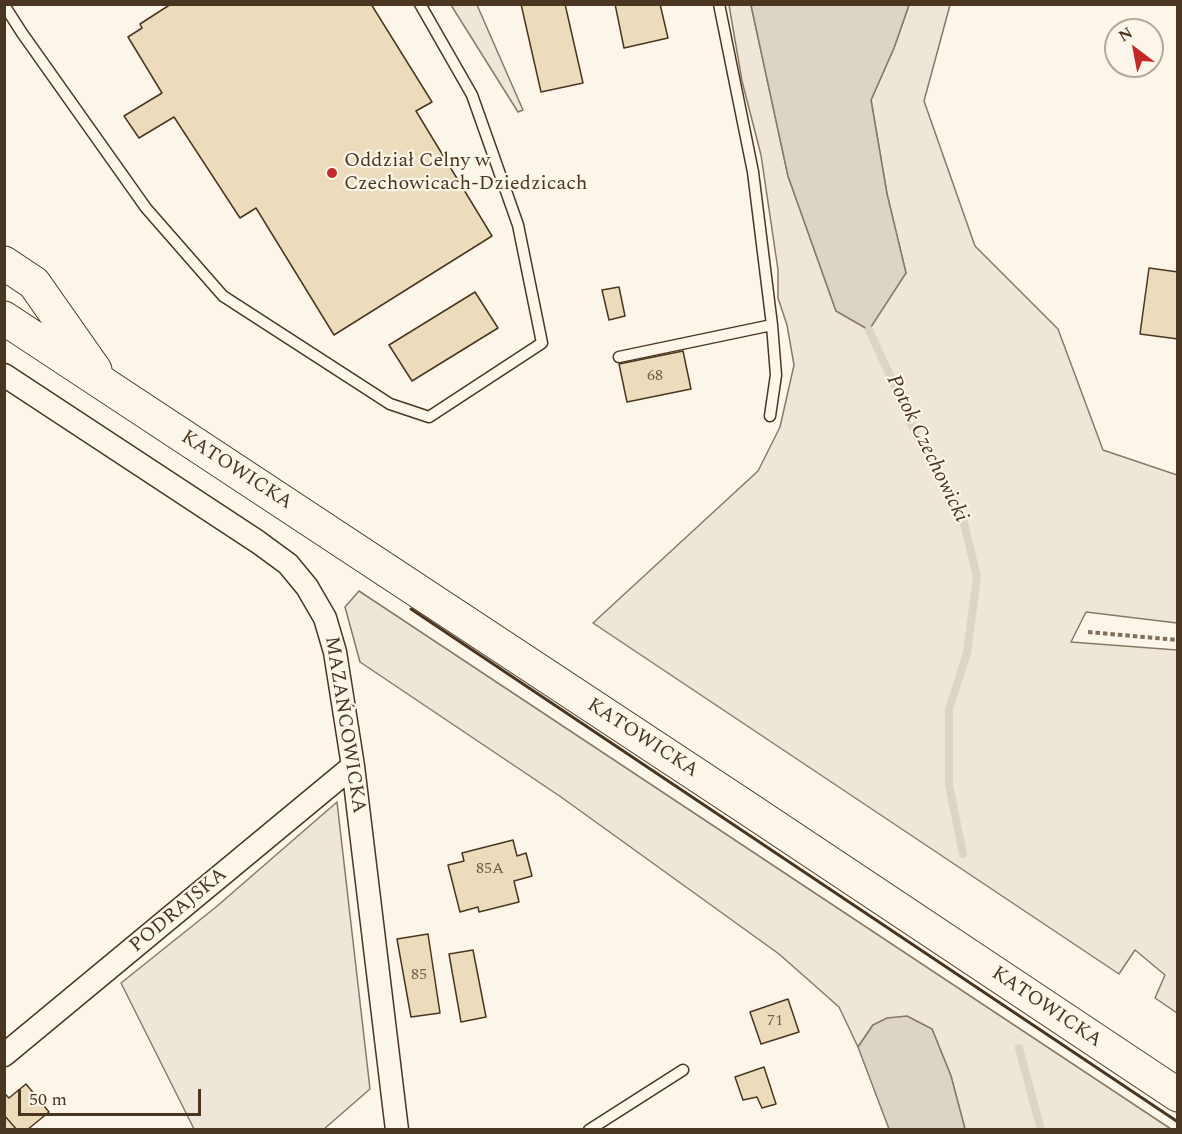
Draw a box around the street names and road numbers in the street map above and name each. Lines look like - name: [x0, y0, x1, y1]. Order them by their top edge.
- street label: KATOWICKA: [176, 426, 296, 516]
- street label: MAZAŃCOWICKA: [318, 635, 370, 815]
- street label: KATOWICKA: [582, 694, 702, 784]
- street label: PODRAJSKA: [125, 863, 233, 959]
- street label: KATOWICKA: [986, 962, 1106, 1054]

